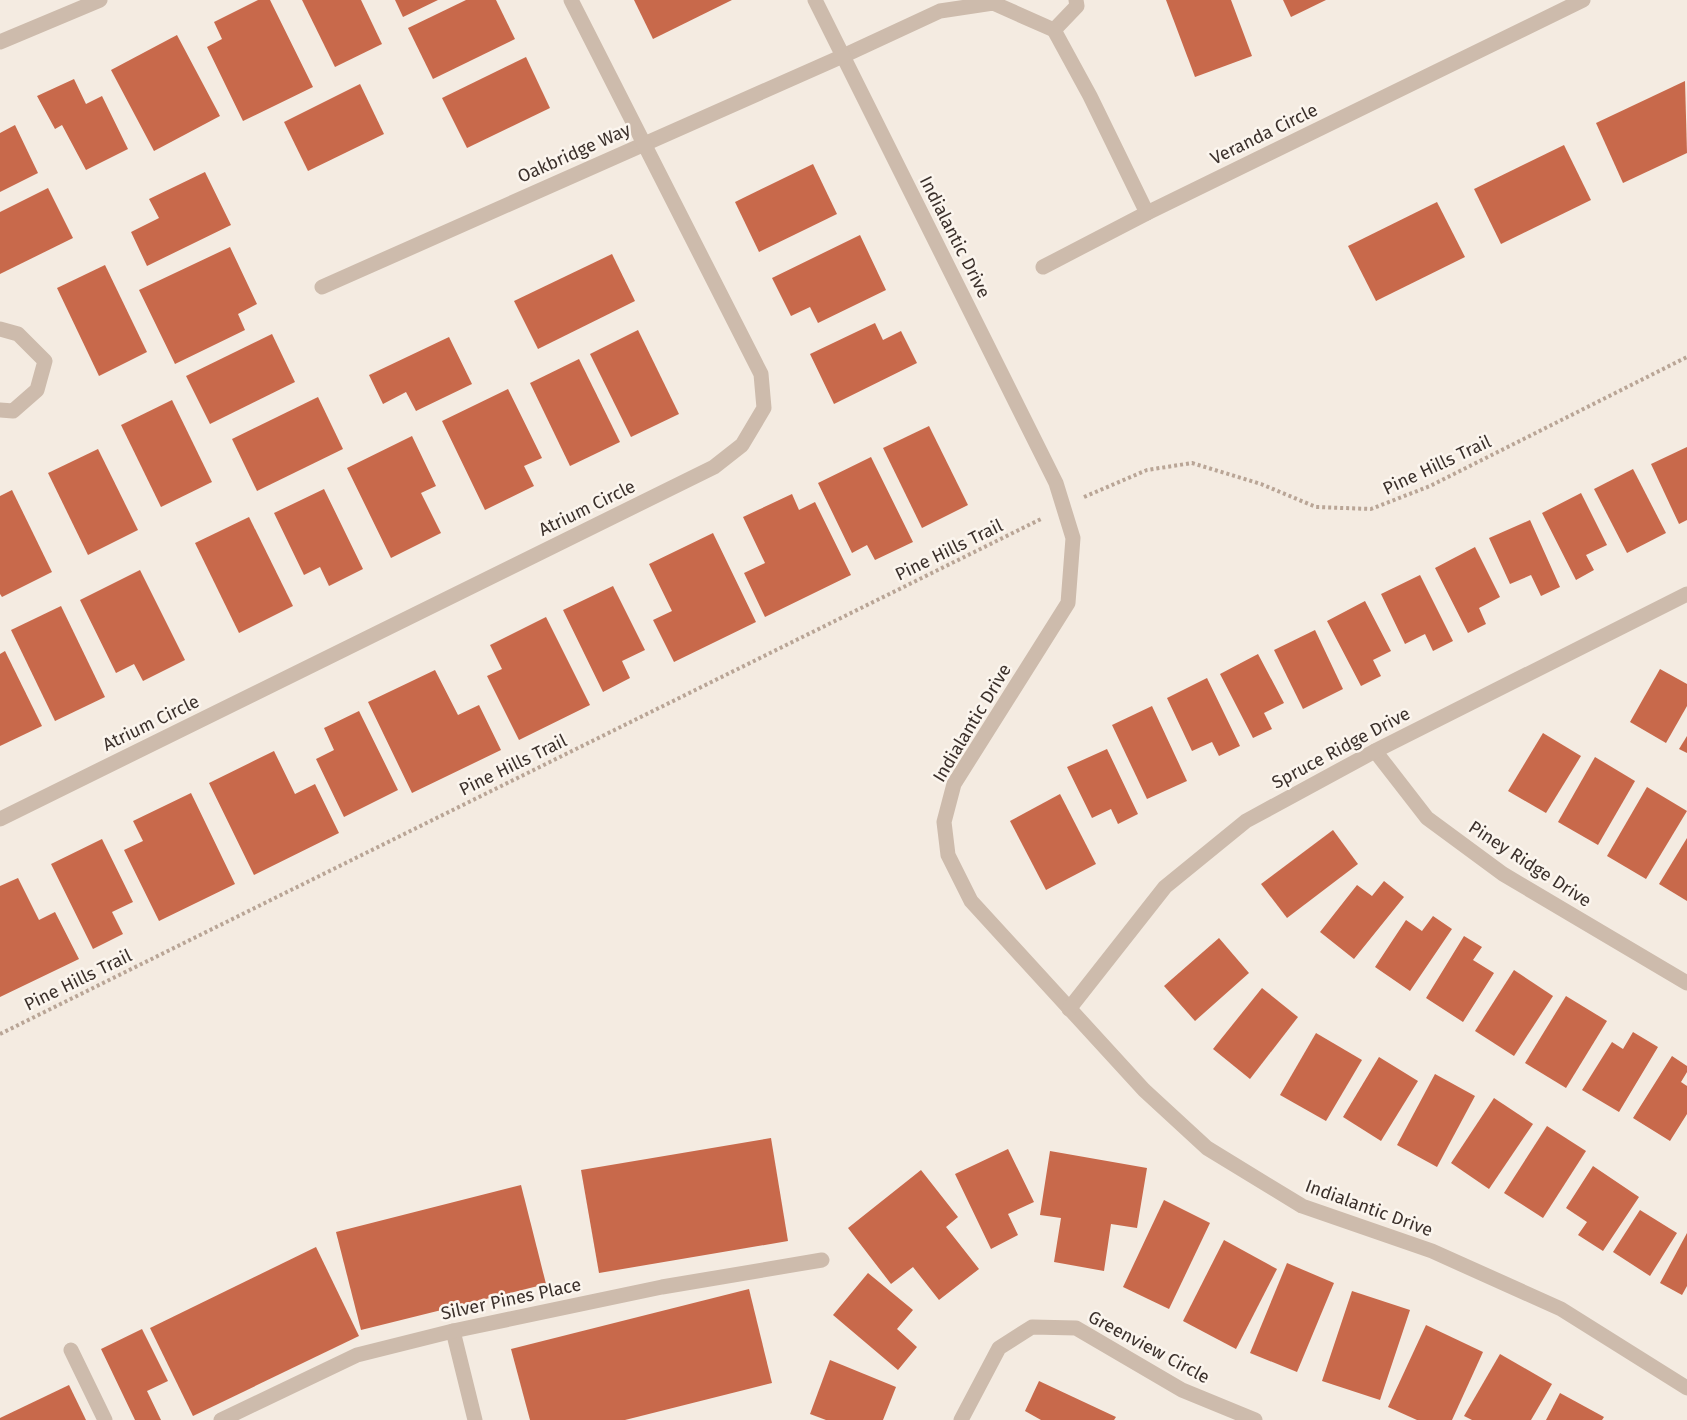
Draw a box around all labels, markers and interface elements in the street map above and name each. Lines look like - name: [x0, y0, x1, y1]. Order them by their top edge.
- street label: Veranda Circle: [1207, 99, 1321, 169]
- street label: Oakbridge Way: [514, 118, 634, 188]
- street label: Indialantic Drive: [915, 172, 995, 302]
- street label: Pine Hills Trail: [1379, 430, 1495, 500]
- street label: Atrium Circle: [535, 475, 639, 541]
- street label: Pine Hills Trail: [892, 514, 1006, 586]
- street label: Indialantic Drive: [928, 660, 1016, 786]
- street label: Atrium Circle: [99, 690, 203, 756]
- street label: Spruce Ridge Drive: [1268, 702, 1414, 794]
- street label: Pine Hills Trail: [456, 729, 570, 801]
- street label: Piney Ridge Drive: [1464, 816, 1596, 912]
- street label: Pine Hills Trail: [21, 944, 135, 1016]
- street label: Indialantic Drive: [1302, 1175, 1436, 1241]
- street label: Silver Pines Place: [439, 1273, 583, 1325]
- street label: Greenview Circle: [1085, 1306, 1213, 1388]

